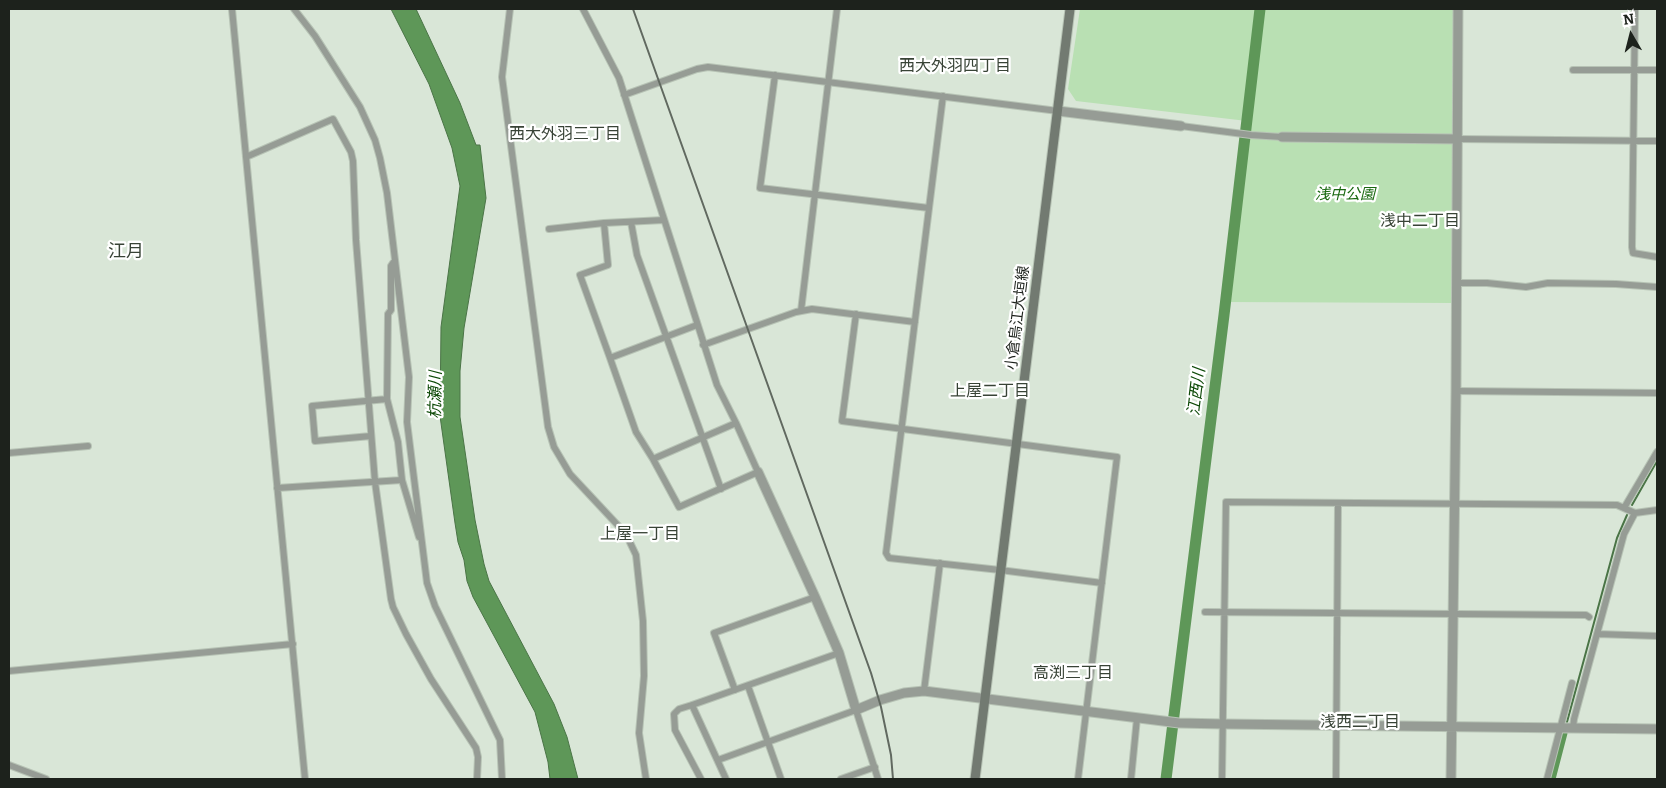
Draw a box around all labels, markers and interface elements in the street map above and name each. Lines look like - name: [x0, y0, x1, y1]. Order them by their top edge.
- north arrow: [1606, 10, 1656, 60]
- text: N: [1622, 10, 1635, 29]
- district label: 西大外羽四丁目: [899, 57, 1011, 77]
- district label: 西大外羽三丁目: [509, 125, 621, 145]
- park label: 浅中公園: [1315, 186, 1375, 204]
- district label: 浅中二丁目: [1380, 212, 1460, 232]
- district label: 江月: [108, 241, 144, 263]
- street label: 小倉烏江大垣線: [1003, 265, 1033, 371]
- water label: 江西川: [1185, 367, 1209, 417]
- water label: 杭瀬川: [426, 371, 446, 419]
- district label: 上屋二丁目: [950, 382, 1030, 402]
- district label: 上屋一丁目: [600, 525, 680, 545]
- district label: 高渕三丁目: [1033, 664, 1113, 684]
- district label: 浅西二丁目: [1320, 713, 1400, 733]

